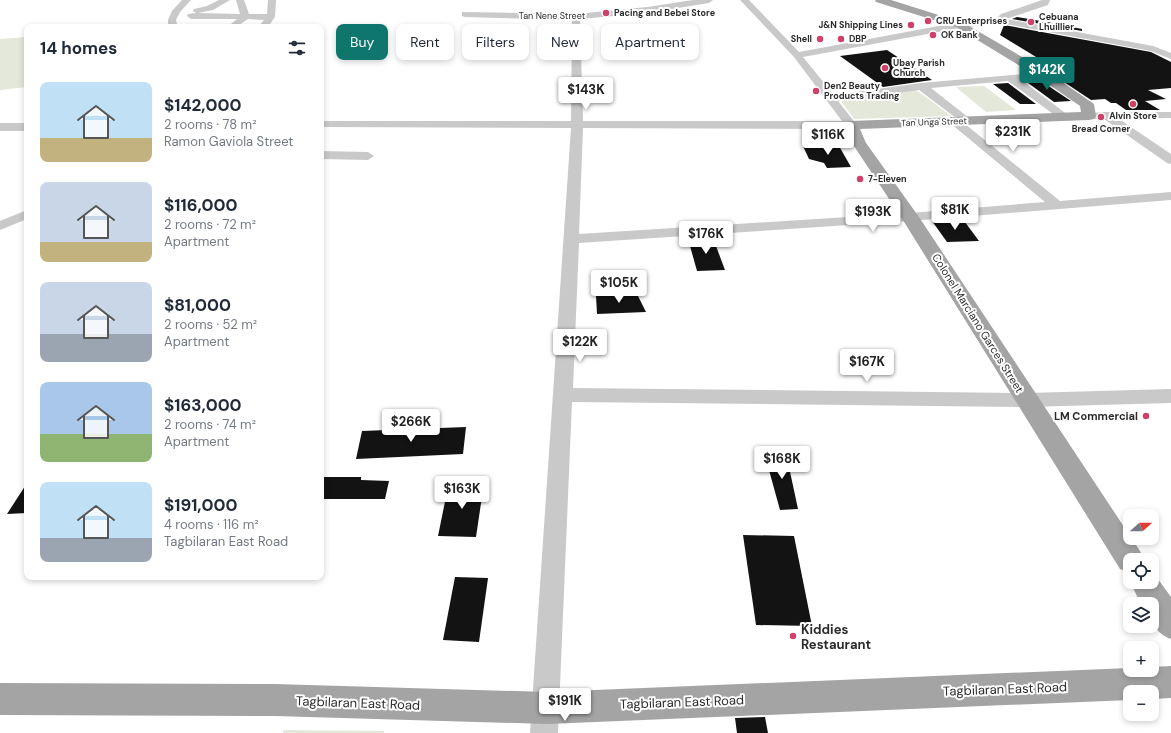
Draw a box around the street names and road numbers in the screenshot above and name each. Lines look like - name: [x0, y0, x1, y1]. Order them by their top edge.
- street label: Tan Nene Street: [519, 10, 586, 22]
- street label: Tan Unga Street: [901, 115, 968, 129]
- street label: Colonel Marciano Garces Street: [929, 251, 1027, 395]
- street label: Tagbilaran East Road: [943, 678, 1067, 700]
- street label: Tagbilaran East Road: [620, 691, 744, 713]
- street label: Tagbilaran East Road: [296, 692, 420, 714]

